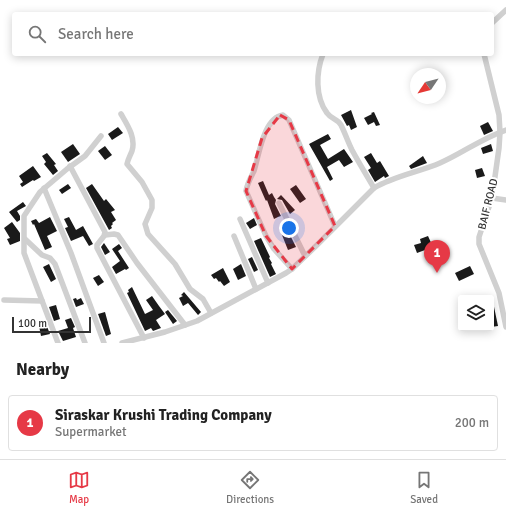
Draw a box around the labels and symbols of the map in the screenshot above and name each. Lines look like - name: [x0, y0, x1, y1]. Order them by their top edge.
- north arrow: [410, 68, 446, 104]
- street label: BAIF ROAD: [475, 177, 501, 231]
- your location: [279, 218, 299, 238]
- pin: 1: [424, 240, 450, 273]
- scale bar: [12, 315, 91, 334]

